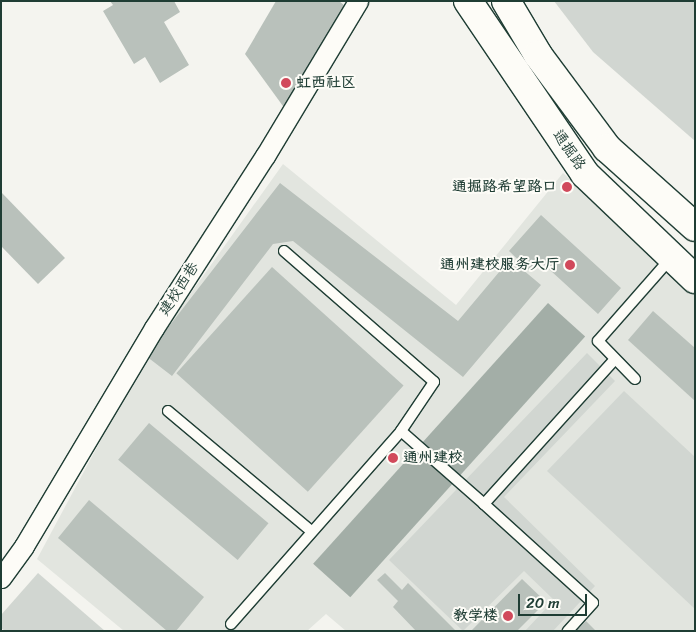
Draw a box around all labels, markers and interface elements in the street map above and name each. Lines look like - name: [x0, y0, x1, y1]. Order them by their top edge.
- place label: 虹西社区: [296, 74, 356, 92]
- marker: 虹西社区: [280, 77, 292, 89]
- street label: 通掘路: [549, 126, 589, 174]
- place label: 通掘路希望路口: [452, 178, 557, 196]
- marker: 通掘路希望路口: [561, 181, 573, 193]
- place label: 通州建校服务大厅: [440, 256, 560, 274]
- street label: 建校西巷: [155, 259, 203, 319]
- marker: 通州建校服务大厅: [564, 259, 576, 271]
- place label: 通州建校: [403, 449, 463, 467]
- marker: 通州建校: [387, 452, 399, 464]
- scale bar: [521, 584, 590, 616]
- text: 20 m: [526, 590, 560, 616]
- place label: 教学楼: [453, 607, 498, 625]
- marker: 教学楼: [502, 610, 514, 622]

